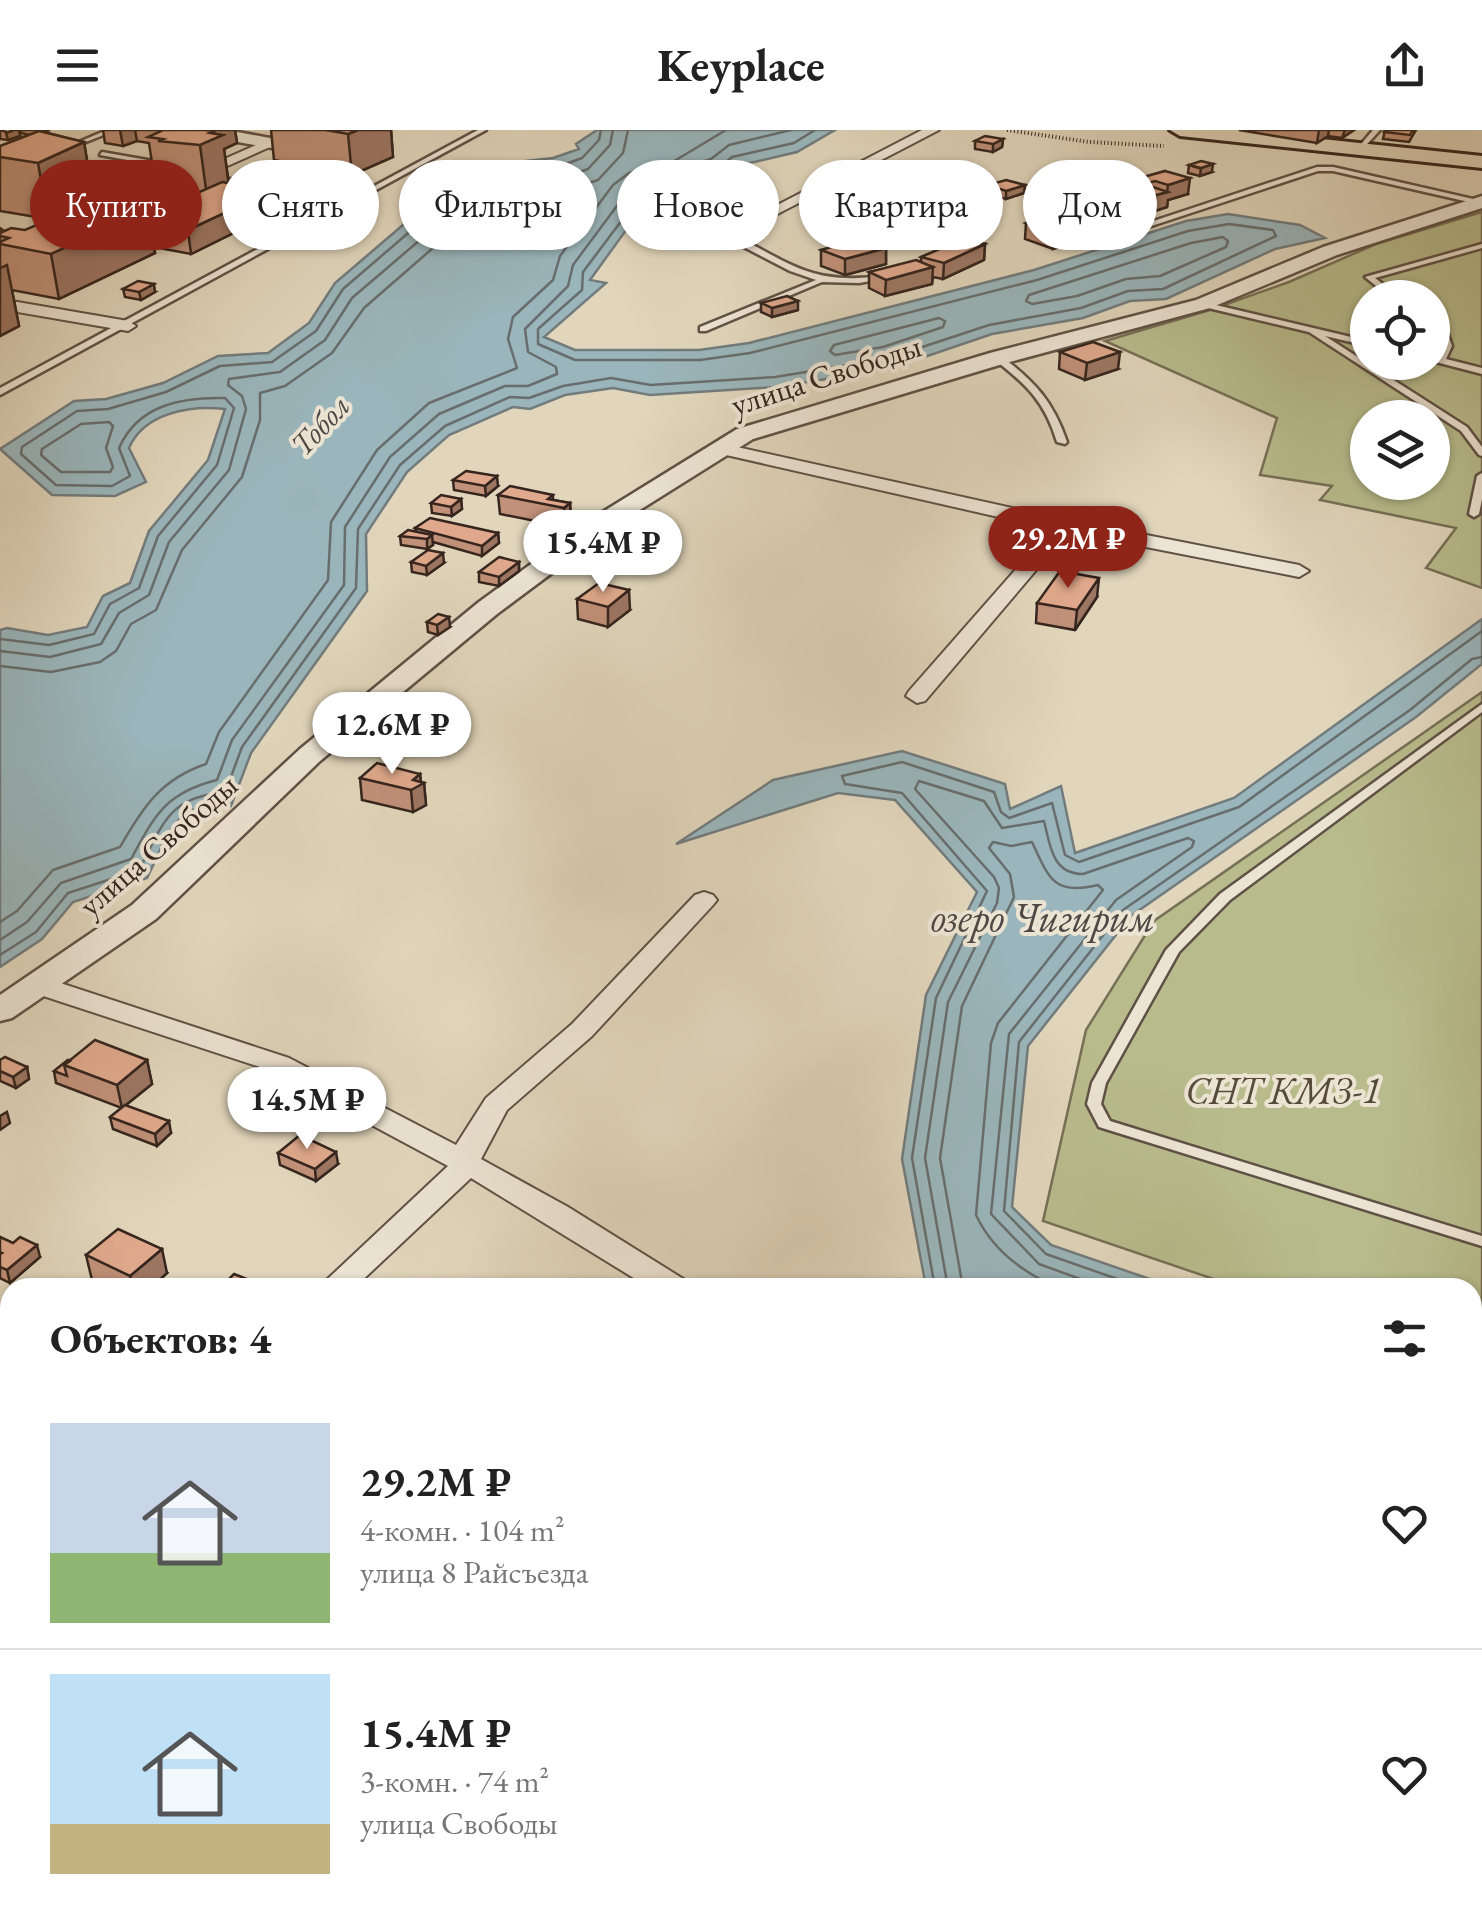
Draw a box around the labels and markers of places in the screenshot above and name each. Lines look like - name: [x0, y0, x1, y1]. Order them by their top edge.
- pin: 29.2M ₽: [976, 506, 1160, 591]
- pin: 15.4M ₽: [511, 510, 695, 595]
- pin: 12.6M ₽: [300, 692, 484, 777]
- pin: 14.5M ₽: [215, 1067, 399, 1152]

